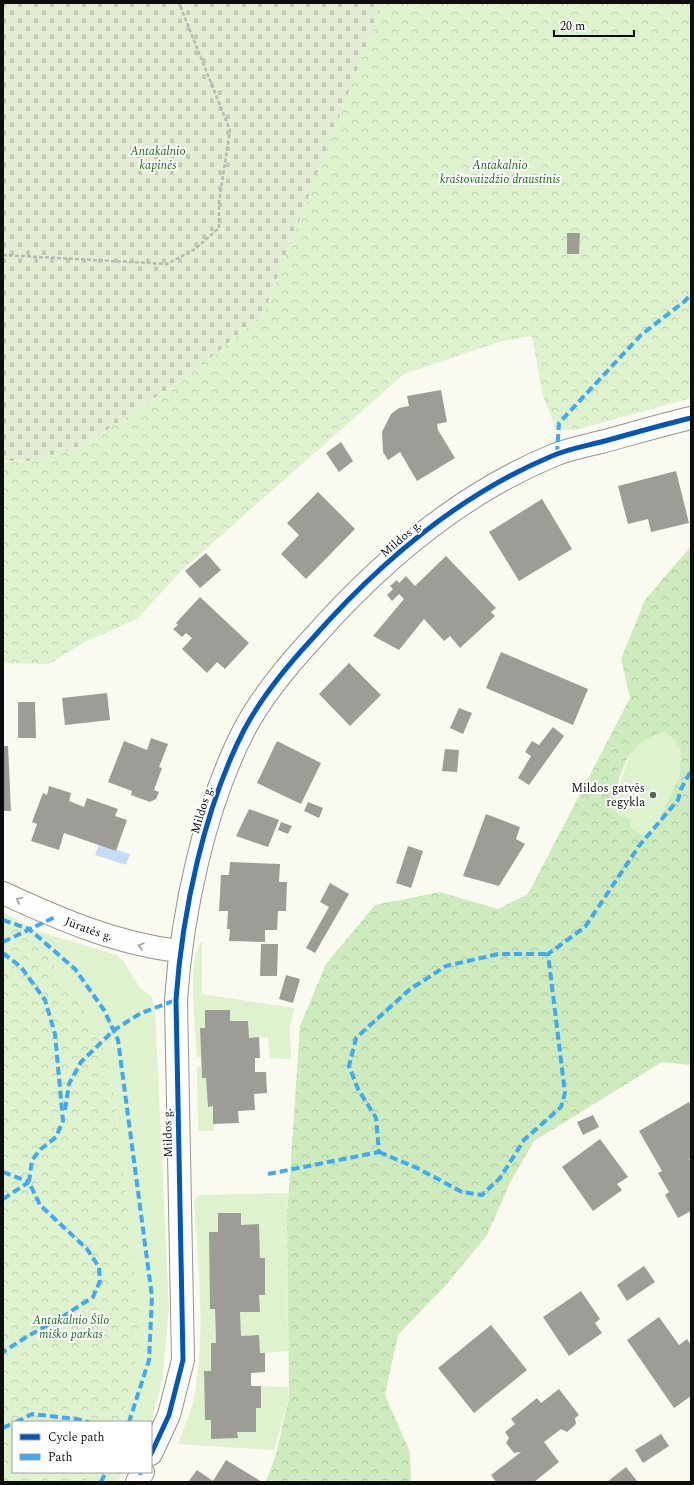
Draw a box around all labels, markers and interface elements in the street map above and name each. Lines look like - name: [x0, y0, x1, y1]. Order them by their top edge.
- scale bar: [554, 12, 634, 38]
- text: 20 m: [560, 17, 585, 36]
- park label: Antakalnio kapinės: [129, 142, 186, 175]
- park label: Antakalnio kraštovaizdžio draustinis: [440, 156, 561, 189]
- street label: Mildos g.: [376, 516, 426, 562]
- place label: Mildos gatvės regykla: [572, 779, 645, 812]
- street label: Mildos g.: [186, 784, 218, 836]
- marker: Mildos gatvės regykla: [648, 790, 658, 800]
- one-way arrow: [16, 897, 23, 905]
- street label: Jūratės g.: [62, 912, 115, 946]
- one-way arrow: [138, 942, 145, 950]
- street label: Mildos g.: [158, 1108, 178, 1158]
- park label: Antakalnio Šilo miško parkas: [32, 1311, 109, 1344]
- legend: [12, 1421, 152, 1473]
- text: Cycle path: [48, 1428, 105, 1447]
- text: Path: [48, 1448, 73, 1467]

